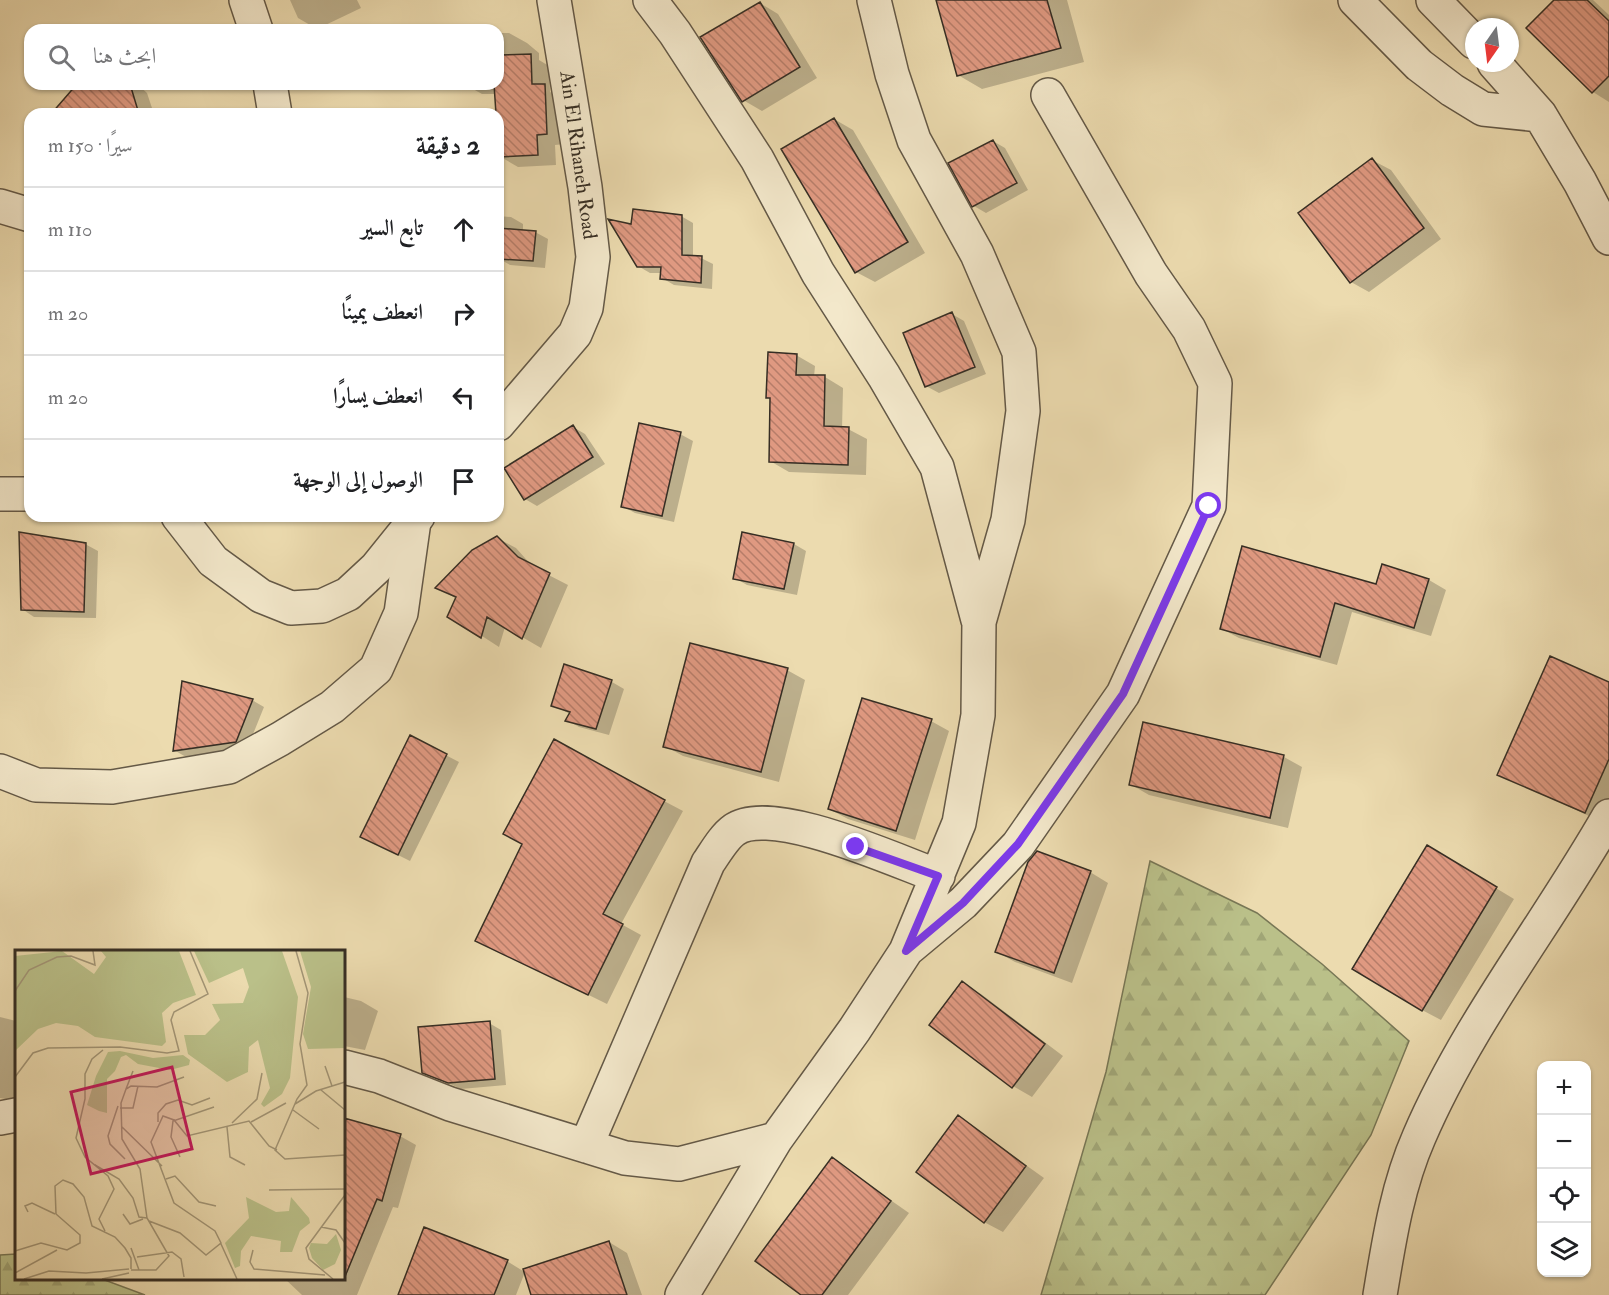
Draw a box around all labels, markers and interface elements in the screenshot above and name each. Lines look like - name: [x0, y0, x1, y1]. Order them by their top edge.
- north arrow: [1465, 18, 1519, 72]
- search box: [24, 24, 504, 90]
- icon: search: [45, 41, 78, 74]
- text: ابحث هنا: [93, 42, 156, 70]
- street label: Ain El Rihaneh Road: [554, 68, 603, 241]
- text: 2 دقيقة: [416, 130, 480, 162]
- text: سيرًا · 150 m: [48, 133, 133, 158]
- icon: ahead: [447, 213, 480, 246]
- text: تابع السير: [361, 214, 423, 242]
- text: 110 m: [48, 217, 92, 242]
- icon: right: [447, 297, 480, 330]
- text: انعطف يمينًا: [342, 298, 423, 326]
- text: 20 m: [48, 301, 88, 326]
- icon: left: [447, 381, 480, 414]
- text: انعطف يسارًا: [333, 382, 423, 410]
- text: 20 m: [48, 385, 88, 410]
- icon: arrive: [447, 465, 480, 498]
- text: الوصول إلى الوجهة: [293, 466, 423, 494]
- route start: [1195, 492, 1221, 518]
- route end: [842, 833, 868, 859]
- inset map: [15, 950, 345, 1280]
- map controls: [1537, 1061, 1591, 1277]
- button: +: [1537, 1061, 1591, 1115]
- button: −: [1537, 1115, 1591, 1169]
- button: locate: [1537, 1169, 1591, 1223]
- button: layers: [1537, 1223, 1591, 1277]

